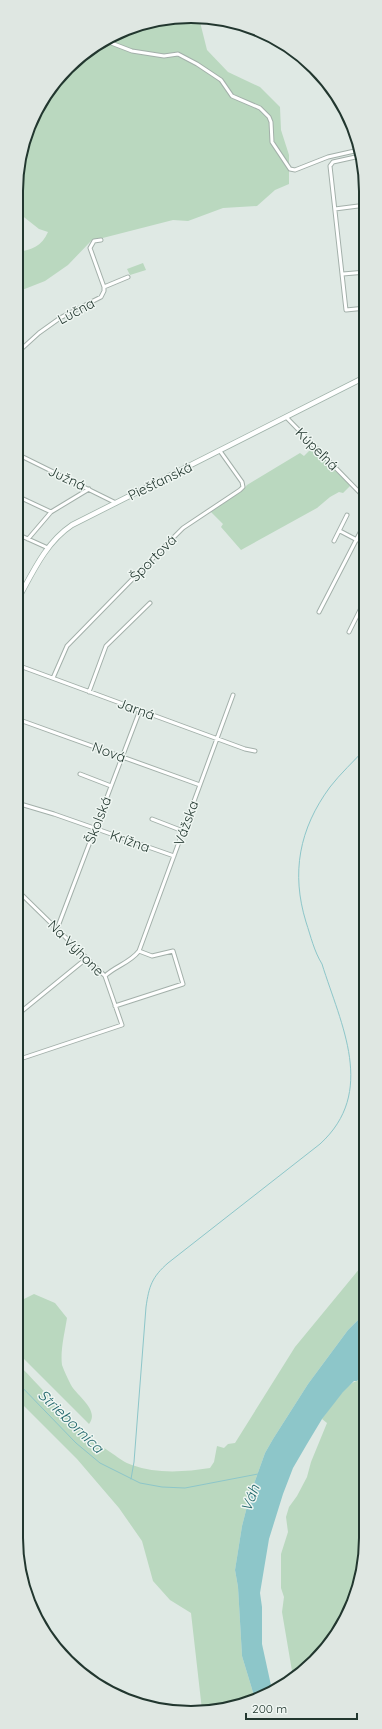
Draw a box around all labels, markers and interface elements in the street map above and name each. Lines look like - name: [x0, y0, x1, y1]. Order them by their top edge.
- street label: Lúčna: [54, 294, 98, 328]
- street label: Kúpeľná: [292, 424, 342, 474]
- street label: Piešťanská: [125, 458, 195, 504]
- street label: Južná: [45, 462, 89, 494]
- street label: Športová: [126, 531, 180, 585]
- street label: Jarná: [115, 694, 157, 724]
- street label: Nová: [90, 738, 128, 766]
- street label: Školská: [81, 794, 115, 846]
- street label: Vážska: [170, 798, 202, 848]
- street label: Krížna: [108, 826, 152, 856]
- street label: Na Výhone: [44, 916, 108, 980]
- water label: Striebornica: [34, 1385, 108, 1458]
- water label: Váh: [236, 1481, 264, 1514]
- scale bar: [246, 1695, 357, 1721]
- text: 200 m: [252, 1701, 287, 1716]

